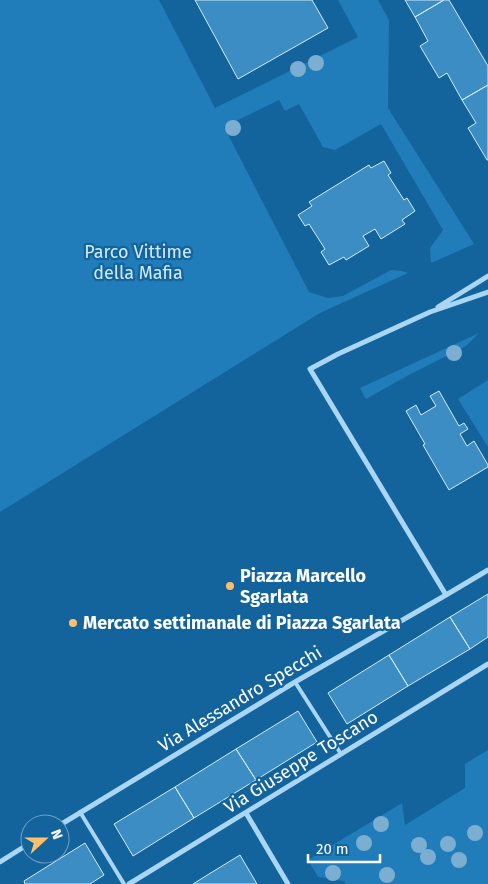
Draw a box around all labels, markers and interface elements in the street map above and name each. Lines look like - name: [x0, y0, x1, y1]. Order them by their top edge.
- park label: Parco Vittime della Mafia: [84, 241, 192, 284]
- place label: Piazza Marcello Sgarlata: [240, 565, 366, 608]
- marker: Piazza Marcello Sgarlata: [224, 580, 236, 592]
- place label: Mercato settimanale di Piazza Sgarlata: [83, 612, 401, 634]
- marker: Mercato settimanale di Piazza Sgarlata: [67, 617, 79, 629]
- street label: Via Alessandro Specchi: [154, 641, 326, 757]
- street label: Via Giuseppe Toscano: [220, 706, 382, 818]
- north arrow: [20, 814, 70, 864]
- text: N: [47, 827, 66, 842]
- scale bar: [308, 832, 380, 864]
- text: 20 m: [316, 840, 349, 858]

